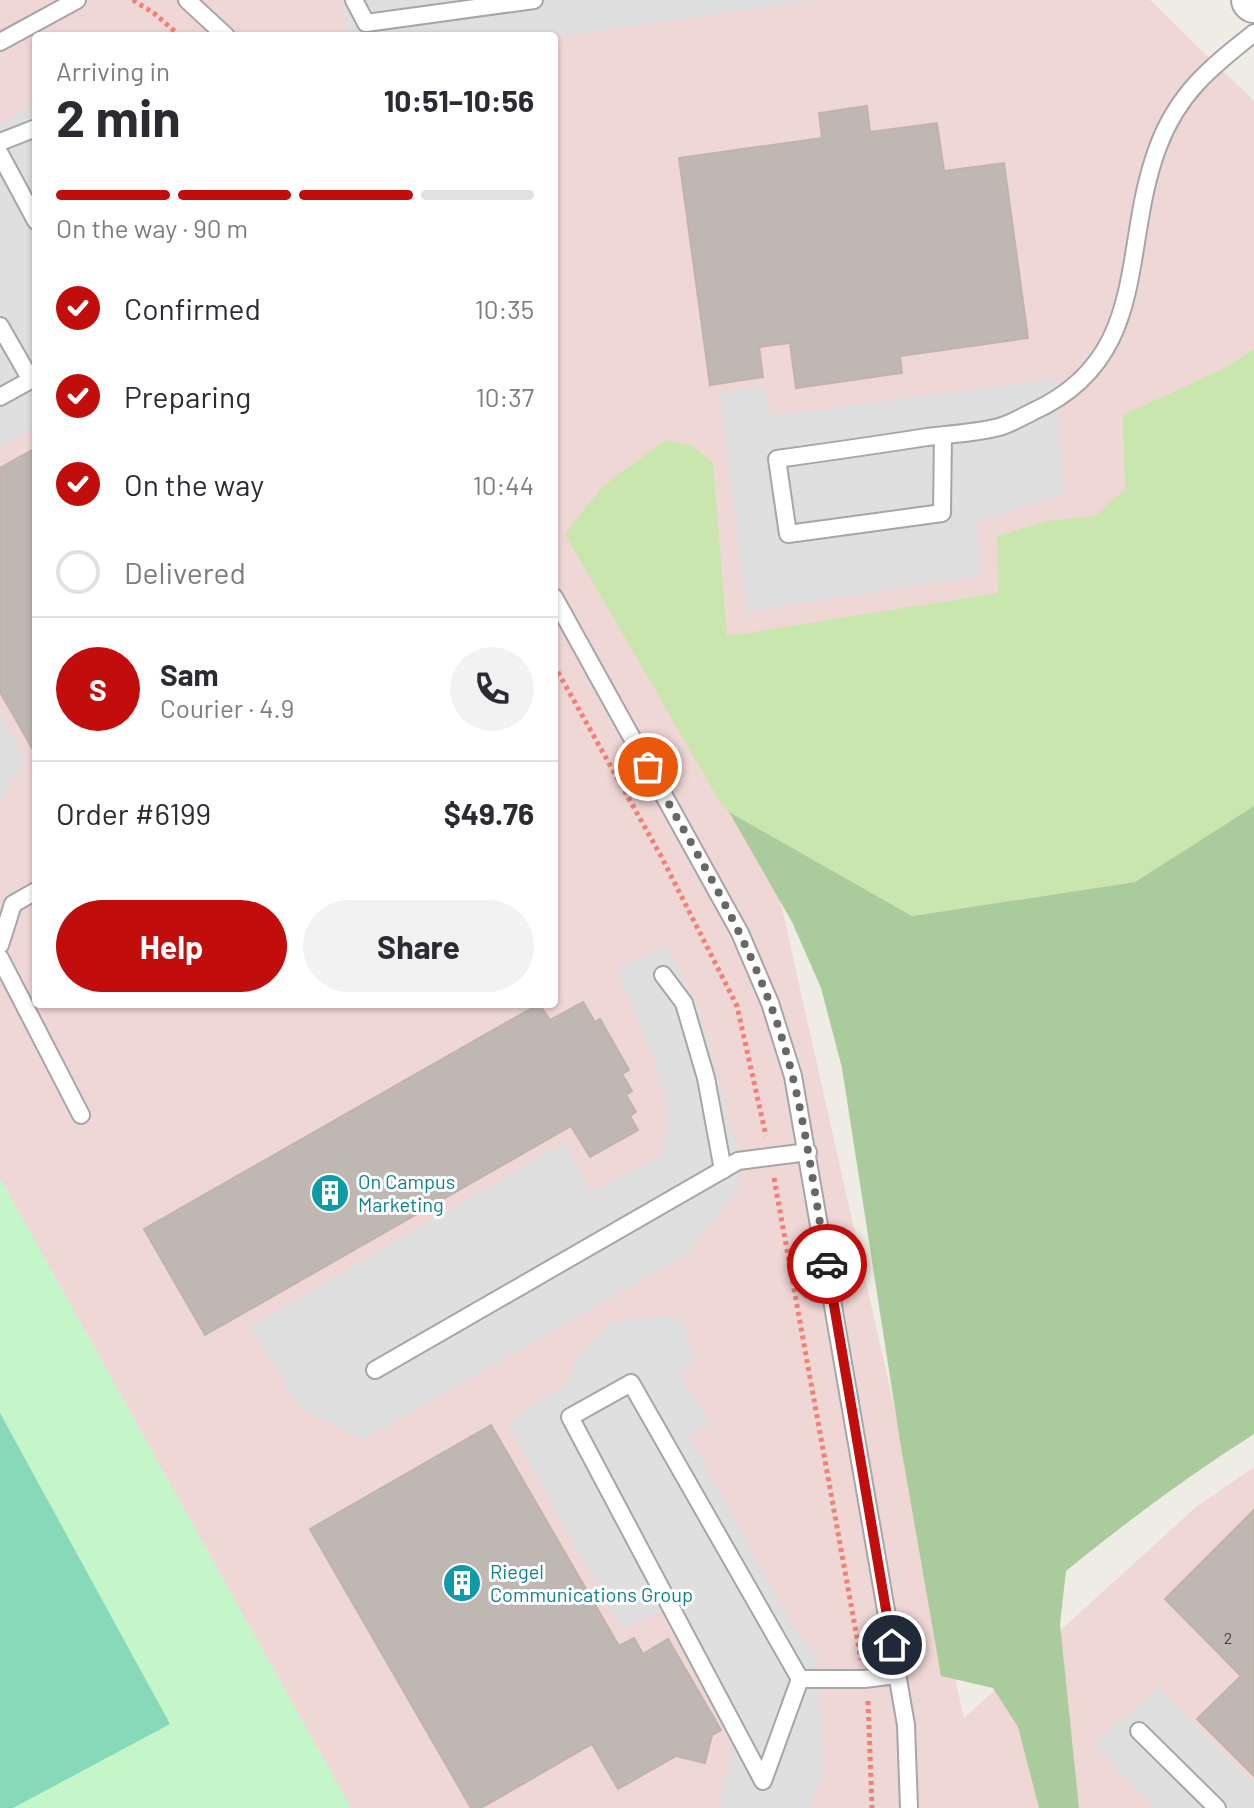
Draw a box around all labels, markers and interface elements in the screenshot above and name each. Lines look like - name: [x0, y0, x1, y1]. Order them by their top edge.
- text: Arriving in: [56, 55, 170, 86]
- text: 10:51–10:56: [384, 82, 534, 118]
- text: 2 min: [56, 85, 181, 147]
- text: On the way · 90 m: [56, 212, 248, 243]
- icon: check: [56, 286, 100, 330]
- text: Confirmed: [124, 290, 261, 326]
- text: 10:35: [475, 293, 534, 324]
- icon: check: [56, 374, 100, 418]
- text: Preparing: [124, 378, 251, 414]
- text: 10:37: [476, 381, 534, 412]
- icon: check: [56, 462, 100, 506]
- text: On the way: [124, 466, 264, 502]
- text: 10:44: [473, 469, 534, 500]
- text: Delivered: [124, 554, 246, 590]
- button: phone: [450, 647, 534, 731]
- text: Sam: [160, 656, 219, 692]
- text: S: [89, 671, 107, 707]
- text: Courier · 4.9: [160, 692, 294, 723]
- pin: [614, 733, 682, 801]
- icon: bag: [626, 745, 670, 789]
- text: Order #6199: [56, 795, 211, 831]
- text: $49.76: [444, 795, 534, 831]
- button: Help: [56, 900, 287, 992]
- button: Share: [303, 900, 534, 992]
- place label: On Campus Marketing: [358, 1169, 455, 1216]
- building icon: On Campus Marketing: [309, 1172, 351, 1214]
- courier: [787, 1224, 867, 1304]
- icon: car: [805, 1242, 849, 1286]
- place label: Riegel Communications Group: [490, 1559, 693, 1606]
- building icon: Riegel Communications Group: [441, 1562, 483, 1604]
- pin: [858, 1611, 926, 1679]
- icon: home: [870, 1623, 914, 1667]
- house number: 2: [1224, 1628, 1232, 1647]

